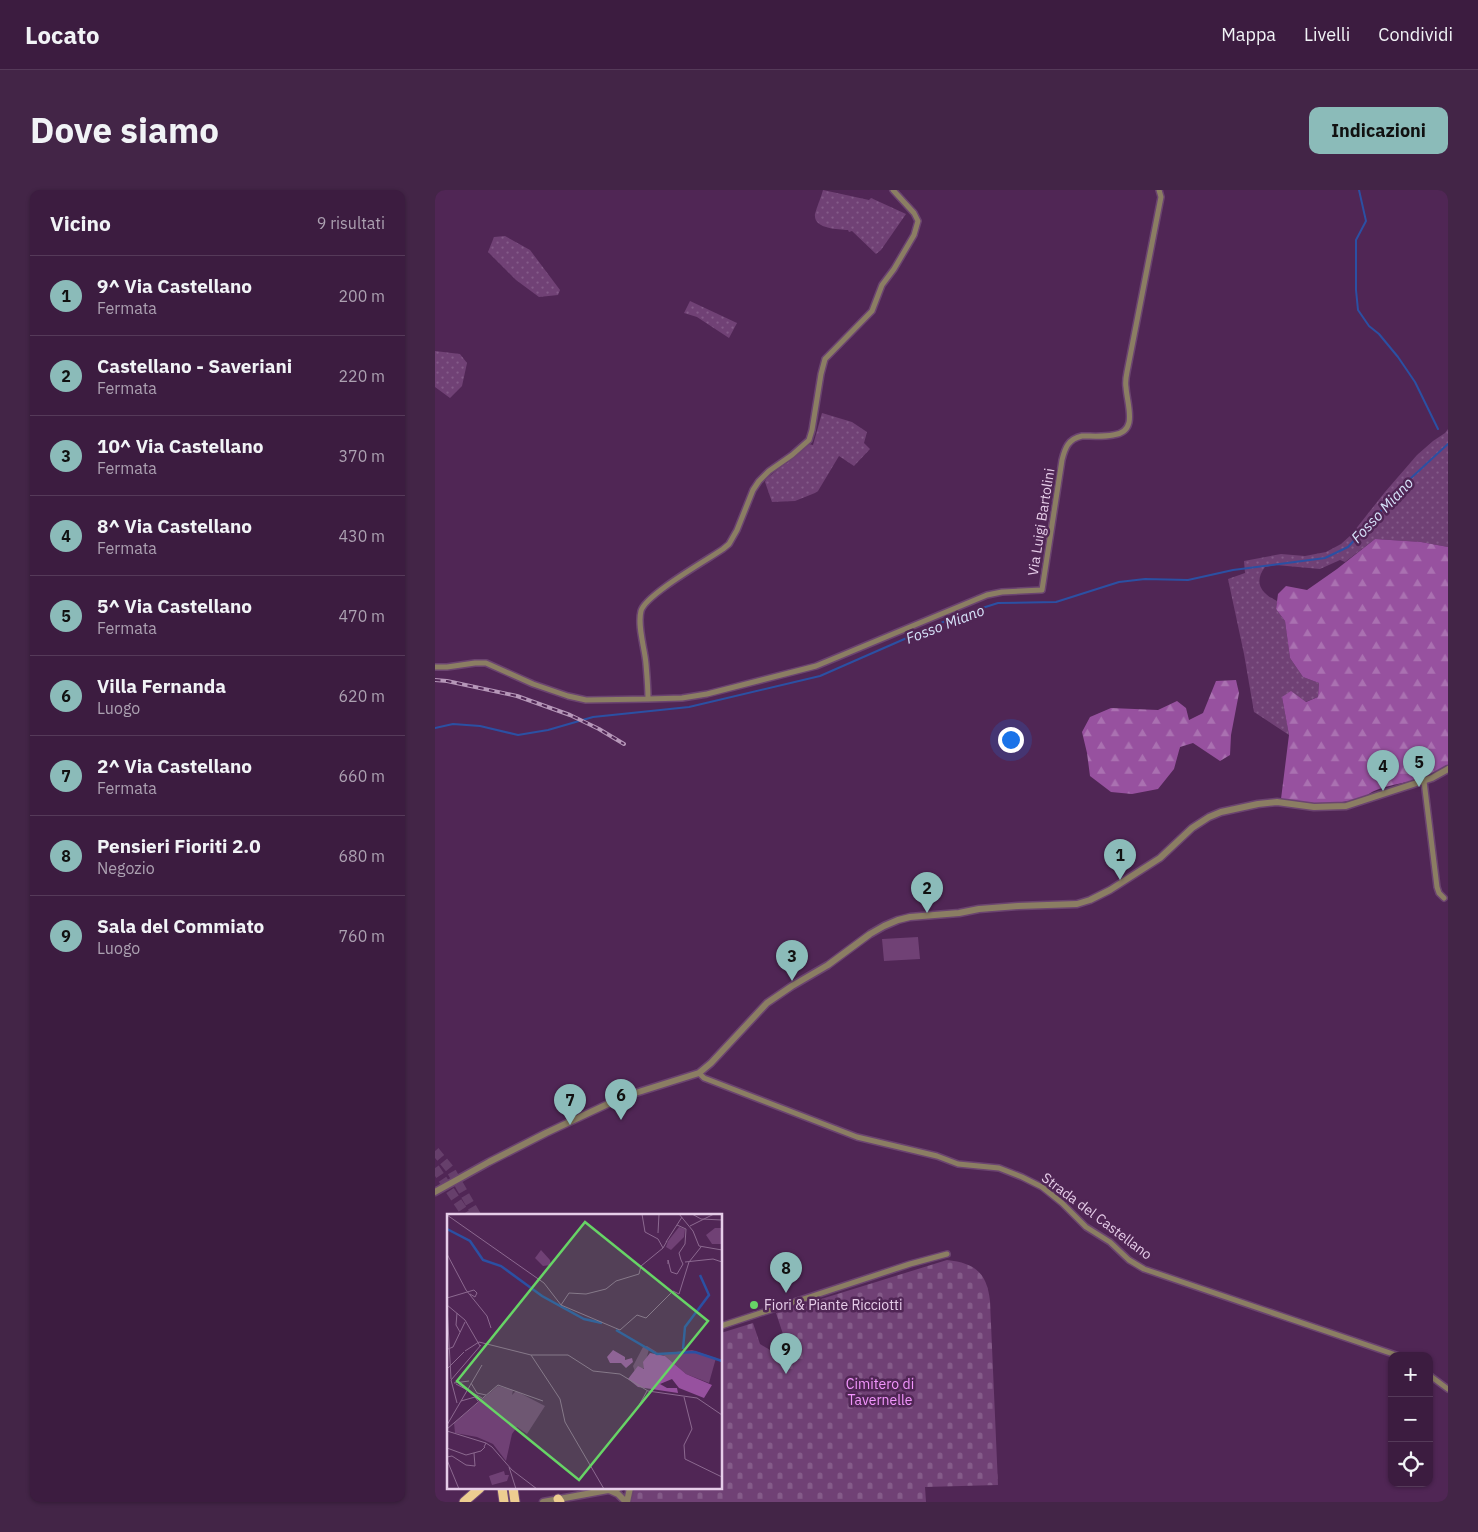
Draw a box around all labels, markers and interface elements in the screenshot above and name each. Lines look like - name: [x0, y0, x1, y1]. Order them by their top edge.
- text: Locato: [25, 19, 100, 51]
- text: Mappa: [1221, 23, 1276, 46]
- text: Livelli: [1304, 23, 1350, 46]
- text: Condividi: [1378, 23, 1453, 46]
- text: Dove siamo: [30, 107, 219, 153]
- button: Indicazioni: [1309, 107, 1448, 154]
- text: Vicino: [50, 209, 111, 237]
- text: 9 risultati: [317, 213, 385, 233]
- text: 9^ Via Castellano: [97, 274, 252, 298]
- text: 1: [61, 286, 71, 306]
- text: 200 m: [338, 286, 385, 306]
- text: Fermata: [97, 298, 157, 318]
- text: Castellano - Saveriani: [97, 354, 292, 378]
- text: 2: [61, 366, 71, 386]
- text: 220 m: [338, 366, 385, 386]
- text: Fermata: [97, 378, 157, 398]
- text: 10^ Via Castellano: [97, 434, 263, 458]
- text: 3: [61, 446, 71, 466]
- text: 370 m: [338, 446, 385, 466]
- text: Fermata: [97, 458, 157, 478]
- street label: Via Luigi Bartolini: [1024, 467, 1058, 577]
- water label: Fosso Miano: [1347, 473, 1417, 547]
- text: 8^ Via Castellano: [97, 514, 252, 538]
- text: 4: [61, 526, 71, 546]
- text: 430 m: [338, 526, 385, 546]
- text: Fermata: [97, 538, 157, 558]
- text: 5^ Via Castellano: [97, 594, 252, 618]
- water label: Fosso Miano: [903, 600, 987, 648]
- text: 5: [61, 606, 71, 626]
- text: 470 m: [338, 606, 385, 626]
- text: Fermata: [97, 618, 157, 638]
- text: Villa Fernanda: [97, 674, 226, 698]
- text: 6: [61, 686, 71, 706]
- text: 620 m: [338, 686, 385, 706]
- text: Luogo: [97, 698, 140, 718]
- your location: [998, 727, 1024, 753]
- pin: 5: [1403, 746, 1435, 787]
- pin: 4: [1367, 750, 1399, 791]
- text: 2^ Via Castellano: [97, 754, 252, 778]
- text: 7: [61, 766, 71, 786]
- text: 660 m: [338, 766, 385, 786]
- text: Fermata: [97, 778, 157, 798]
- text: Pensieri Fioriti 2.0: [97, 834, 261, 858]
- pin: 1: [1104, 839, 1136, 880]
- text: 8: [61, 846, 71, 866]
- text: 680 m: [338, 846, 385, 866]
- text: Negozio: [97, 858, 155, 878]
- pin: 2: [911, 872, 943, 913]
- text: Sala del Commiato: [97, 914, 264, 938]
- text: 9: [61, 926, 71, 946]
- text: 760 m: [338, 926, 385, 946]
- text: Luogo: [97, 938, 140, 958]
- pin: 3: [776, 940, 808, 981]
- pin: 6: [605, 1079, 637, 1120]
- pin: 7: [554, 1084, 586, 1125]
- street label: Strada del Castellano: [1038, 1169, 1156, 1264]
- inset map: [447, 1214, 723, 1490]
- pin: 8: [770, 1252, 802, 1293]
- place label: Fiori & Piante Ricciotti: [764, 1296, 902, 1314]
- marker: Fiori & Piante Ricciotti: [748, 1299, 760, 1311]
- pin: 9: [770, 1333, 802, 1374]
- map controls: [1388, 1352, 1433, 1487]
- button: +: [1388, 1352, 1433, 1397]
- park label: Cimitero di Tavernelle: [846, 1375, 914, 1409]
- button: −: [1388, 1397, 1433, 1442]
- button: locate: [1388, 1442, 1433, 1487]

